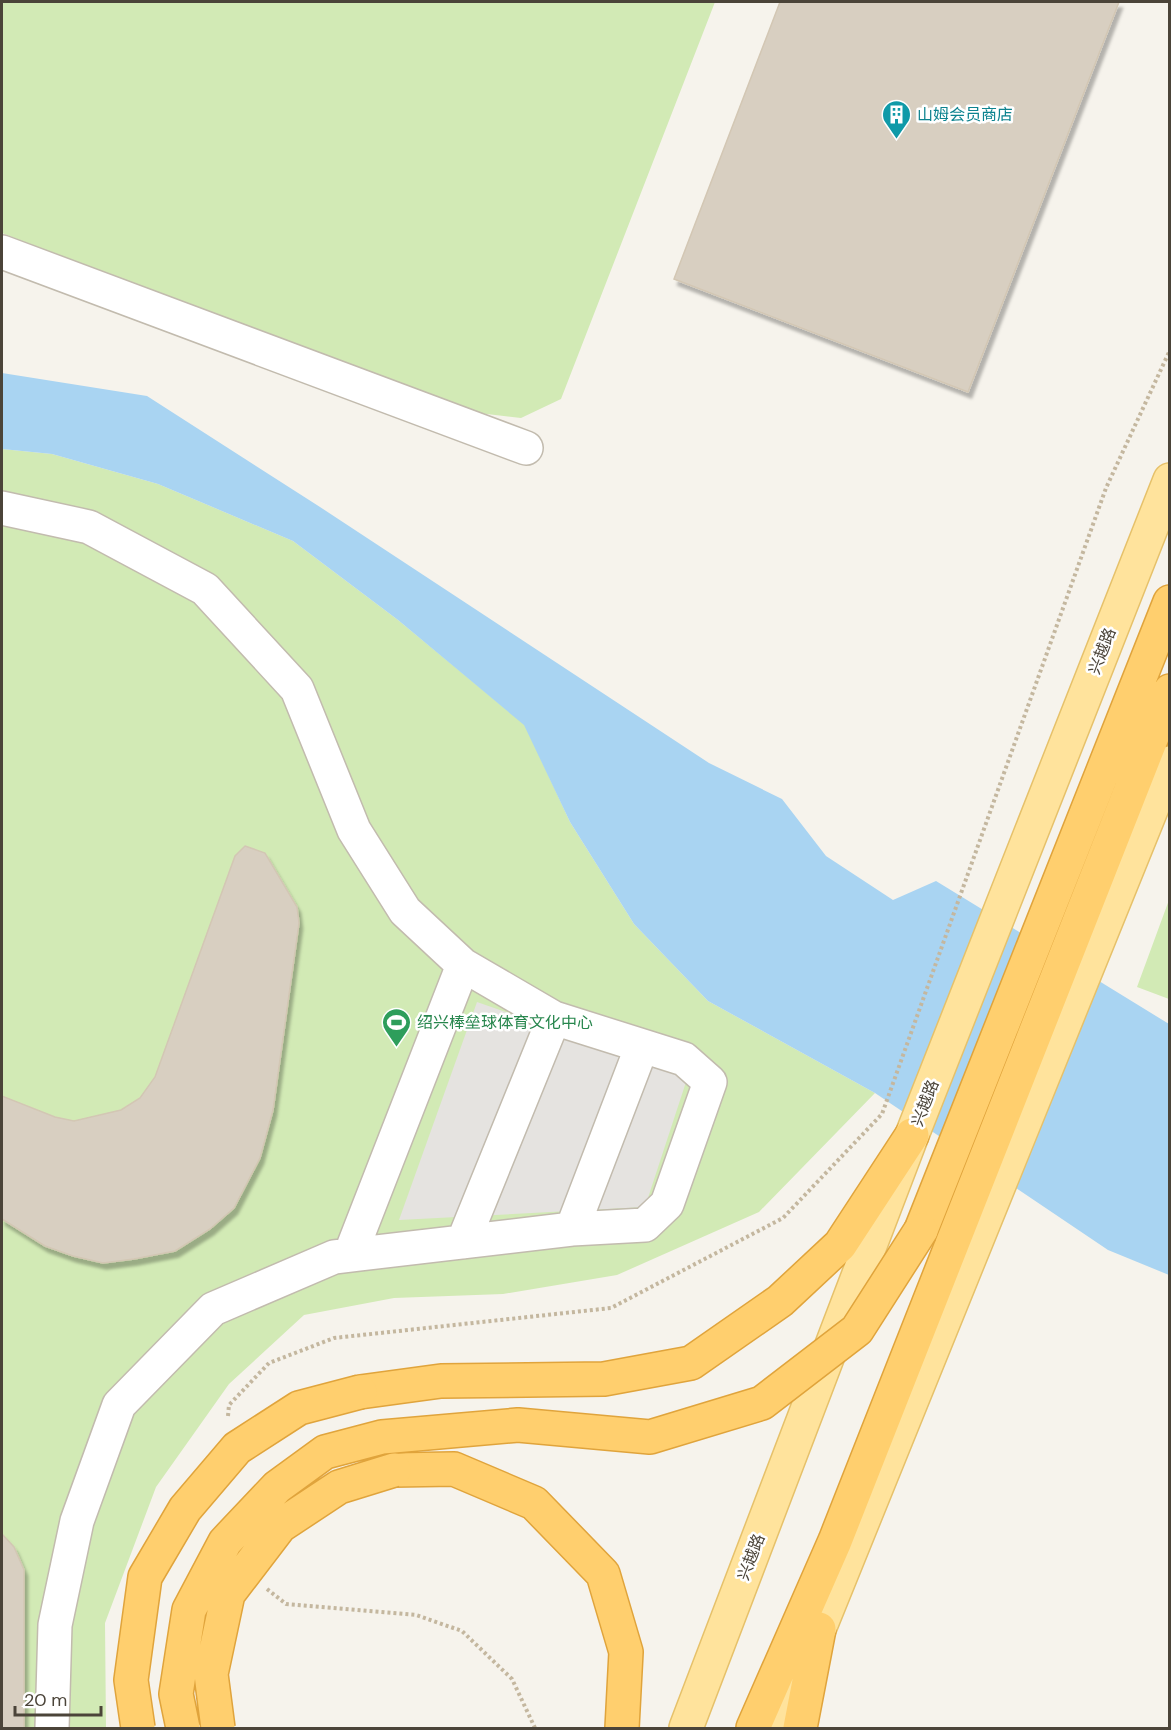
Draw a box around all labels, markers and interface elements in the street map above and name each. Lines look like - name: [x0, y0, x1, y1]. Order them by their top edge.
- building icon: 山姆会员商店: [880, 98, 912, 140]
- place label: 山姆会员商店: [917, 104, 1013, 125]
- street label: 兴越路: [1084, 625, 1120, 677]
- sports icon: 绍兴棒垒球体育文化中心: [380, 1006, 412, 1048]
- place label: 绍兴棒垒球体育文化中心: [417, 1012, 593, 1033]
- street label: 兴越路: [907, 1077, 943, 1129]
- street label: 兴越路: [733, 1531, 769, 1583]
- scale bar: [15, 1679, 100, 1717]
- text: 20 m: [24, 1688, 67, 1712]

